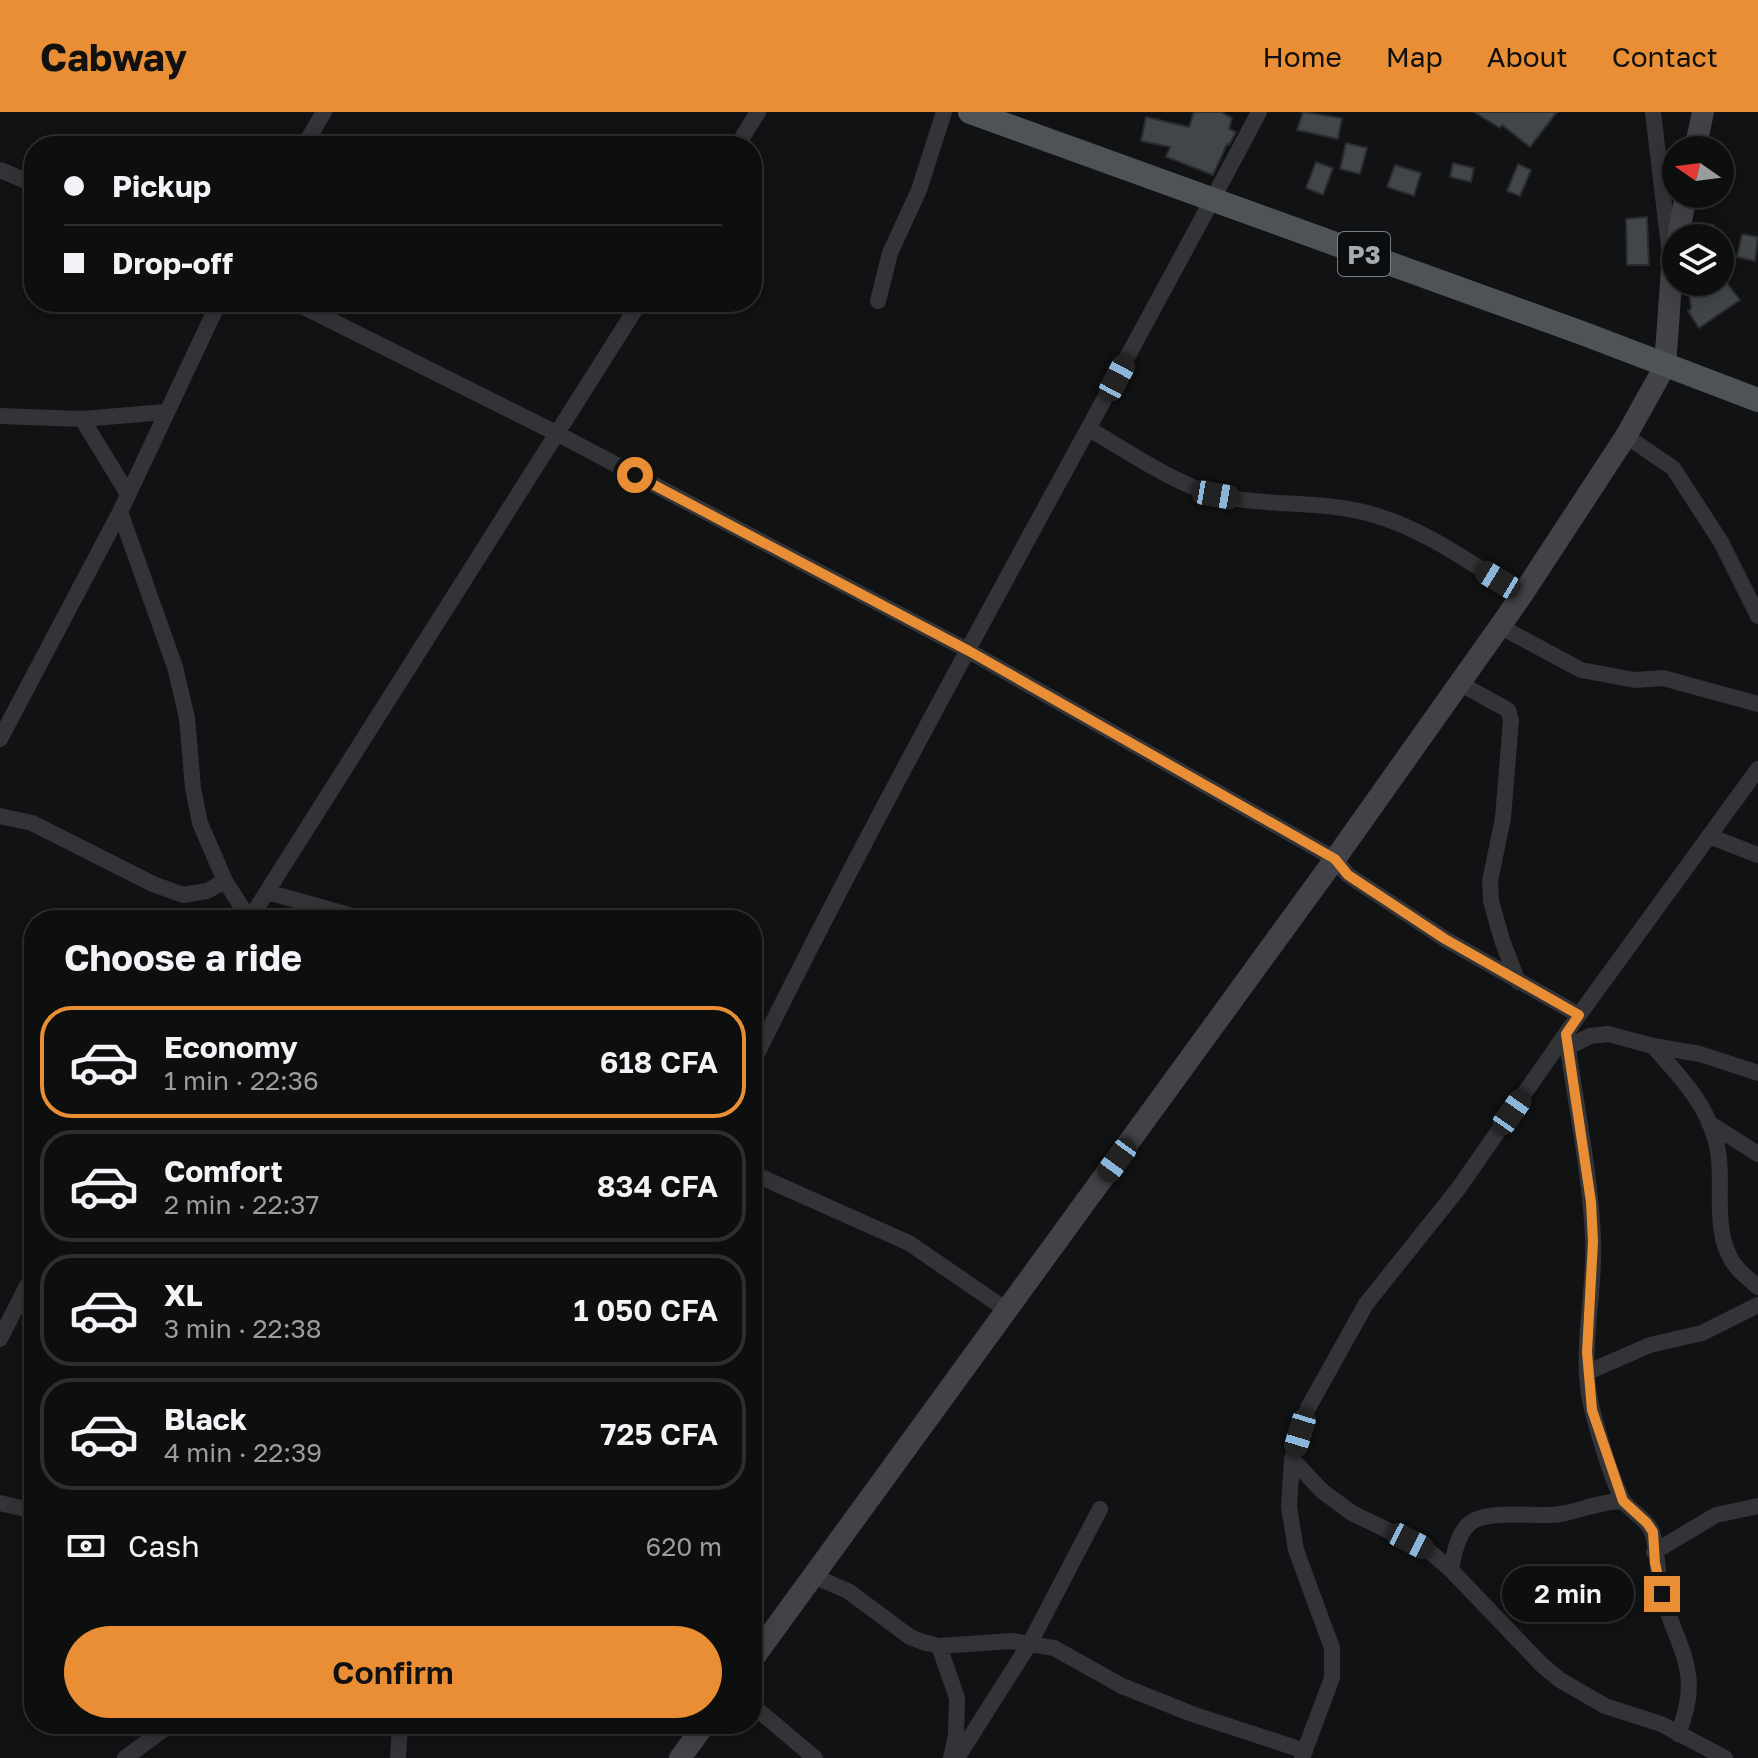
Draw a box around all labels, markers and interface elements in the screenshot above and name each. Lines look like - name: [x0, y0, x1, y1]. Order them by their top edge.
- text: Cabway: [40, 34, 187, 79]
- text: Home: [1263, 40, 1342, 73]
- text: Map: [1386, 40, 1443, 73]
- text: About: [1487, 40, 1568, 73]
- text: Contact: [1612, 40, 1718, 73]
- north arrow: [1662, 136, 1734, 208]
- map controls: [1662, 136, 1734, 296]
- text: Pickup: [112, 168, 211, 204]
- button: layers: [1662, 224, 1734, 296]
- road number: P3: [1338, 232, 1390, 276]
- text: Drop-off: [112, 245, 233, 281]
- car: [1095, 351, 1139, 405]
- route start: [617, 457, 653, 493]
- car: [1190, 479, 1242, 511]
- car: [1471, 557, 1525, 603]
- text: Choose a ride: [64, 936, 302, 979]
- icon: car: [68, 1026, 140, 1098]
- text: Economy: [164, 1029, 298, 1065]
- text: 618 CFA: [600, 1044, 718, 1080]
- text: 1 min · 22:36: [164, 1065, 319, 1096]
- car: [1488, 1085, 1536, 1139]
- car: [1093, 1134, 1141, 1186]
- icon: car: [68, 1150, 140, 1222]
- text: Comfort: [164, 1153, 283, 1189]
- text: 834 CFA: [597, 1168, 718, 1204]
- text: 2 min · 22:37: [164, 1189, 319, 1220]
- icon: car: [68, 1274, 140, 1346]
- text: XL: [164, 1277, 203, 1313]
- text: 1 050 CFA: [574, 1292, 718, 1328]
- text: 3 min · 22:38: [164, 1313, 322, 1344]
- icon: car: [68, 1398, 140, 1470]
- text: Black: [164, 1401, 247, 1437]
- car: [1282, 1407, 1318, 1459]
- text: 725 CFA: [600, 1416, 718, 1452]
- text: 4 min · 22:39: [164, 1437, 322, 1468]
- car: [1383, 1519, 1437, 1563]
- icon: cash: [64, 1524, 108, 1568]
- text: Cash: [128, 1528, 200, 1564]
- text: 620 m: [646, 1531, 722, 1562]
- callout: 2 min: [1502, 1566, 1634, 1622]
- route end: [1644, 1576, 1680, 1612]
- text: 2 min: [1534, 1578, 1602, 1609]
- button: Confirm: [64, 1626, 722, 1718]

